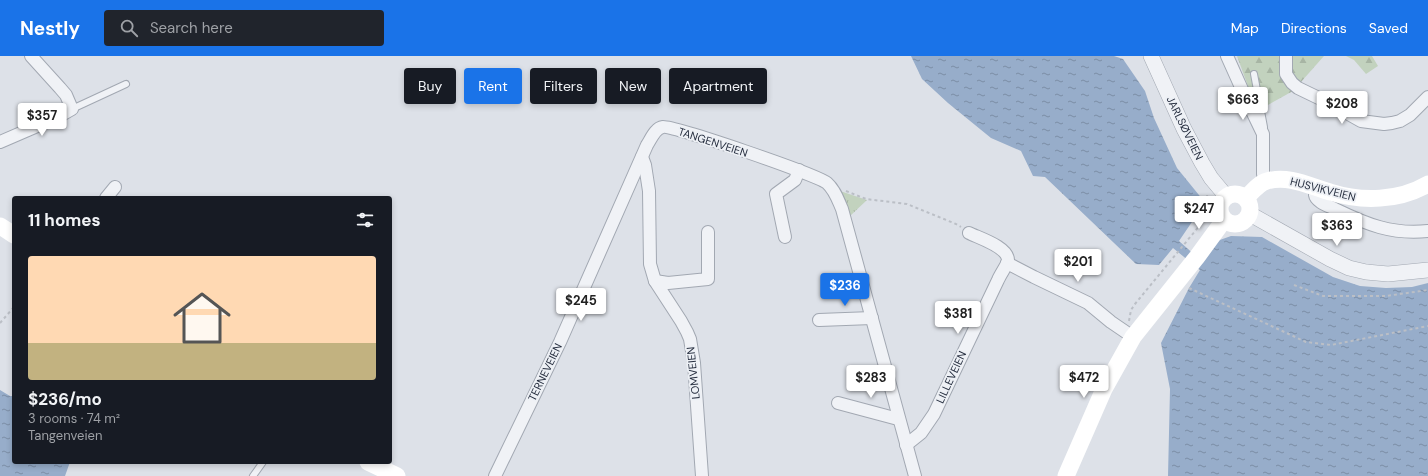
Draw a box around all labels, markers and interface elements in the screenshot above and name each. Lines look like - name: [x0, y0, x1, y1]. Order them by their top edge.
- search box: [104, 10, 384, 46]
- text: Nestly: [20, 16, 80, 41]
- icon: search: [118, 17, 140, 39]
- text: Search here: [150, 18, 233, 38]
- text: Map: [1231, 19, 1259, 37]
- text: Directions: [1281, 19, 1347, 37]
- text: Saved: [1369, 19, 1408, 37]
- chip: Buy: [404, 68, 456, 104]
- chip: Rent: [464, 68, 522, 104]
- chip: Filters: [530, 68, 597, 104]
- chip: New: [605, 68, 661, 104]
- chip: Apartment: [669, 68, 767, 104]
- pin: $663: [1219, 87, 1267, 121]
- text: $663: [1227, 91, 1259, 108]
- pin: $208: [1318, 91, 1366, 125]
- street label: JARLSØVEIEN: [1164, 94, 1206, 162]
- text: $208: [1326, 95, 1358, 112]
- pin: $357: [18, 103, 66, 137]
- text: $357: [27, 107, 57, 124]
- street label: TANGENVEIEN: [676, 124, 750, 160]
- street label: HUSVIKVEIEN: [1289, 174, 1357, 204]
- pin: $247: [1175, 196, 1223, 230]
- text: $247: [1184, 200, 1214, 217]
- text: 11 homes: [28, 209, 101, 231]
- icon: filters: [354, 209, 376, 231]
- pin: $363: [1313, 213, 1361, 247]
- text: $363: [1321, 217, 1353, 234]
- pin: $201: [1054, 249, 1102, 283]
- text: $201: [1063, 253, 1093, 270]
- pin: $236: [821, 273, 869, 307]
- text: $236: [829, 277, 861, 294]
- icon: home: [166, 282, 238, 354]
- pin: $245: [557, 288, 605, 322]
- text: $245: [565, 292, 597, 309]
- pin: $381: [934, 301, 982, 335]
- text: $381: [944, 305, 972, 322]
- street label: TERNEVEIEN: [525, 341, 565, 403]
- street label: LOMVEIEN: [683, 346, 703, 400]
- street label: LILLEVEIEN: [933, 349, 969, 405]
- pin: $283: [847, 365, 895, 399]
- pin: $472: [1060, 365, 1108, 399]
- text: $283: [855, 369, 887, 386]
- text: $472: [1069, 369, 1099, 386]
- text: $236/mo: [28, 388, 102, 410]
- text: 3 rooms · 74 m²: [28, 410, 120, 427]
- text: Tangenveien: [28, 427, 102, 444]

